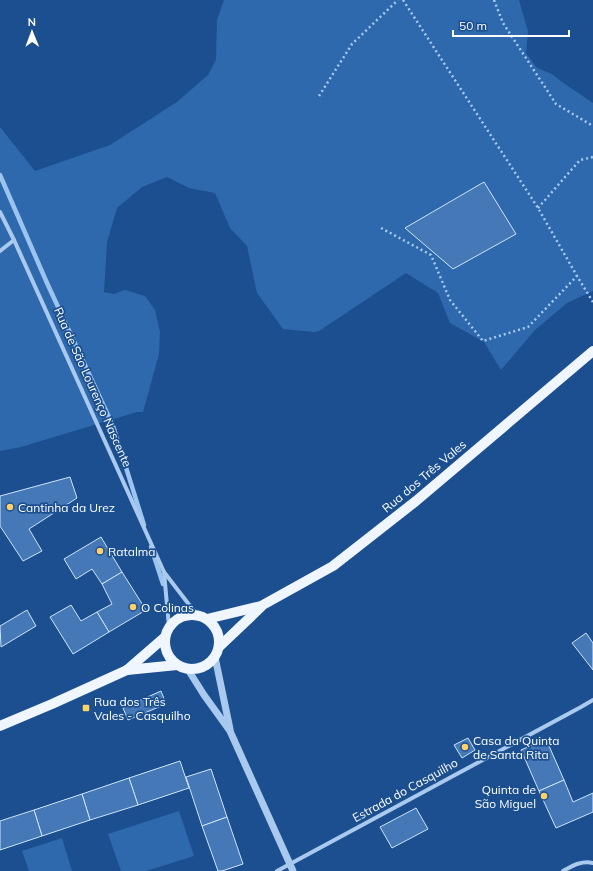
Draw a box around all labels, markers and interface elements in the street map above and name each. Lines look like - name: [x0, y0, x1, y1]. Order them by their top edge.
- north arrow: [12, 12, 52, 52]
- scale bar: [453, 12, 569, 38]
- text: N: [28, 15, 36, 29]
- text: 50 m: [459, 18, 487, 33]
- street label: Rua de São Lourenço Nascente: [51, 305, 135, 469]
- street label: Rua dos Três Vales: [379, 436, 469, 516]
- place label: Cantinha da Urez: [18, 500, 115, 515]
- marker: Cantinha da Urez: [5, 502, 15, 512]
- place label: Ratalma: [108, 544, 155, 559]
- marker: Ratalma: [95, 546, 105, 556]
- place label: O Colinas: [141, 600, 194, 615]
- marker: O Colinas: [128, 602, 138, 612]
- place label: Rua dos Três Vales - Casquilho: [94, 694, 191, 723]
- marker: Rua dos Três Vales - Casquilho: [81, 703, 91, 713]
- place label: Casa da Quinta de Santa Rita: [473, 733, 560, 762]
- marker: Casa da Quinta de Santa Rita: [460, 742, 470, 752]
- street label: Estrada do Casquilho: [350, 755, 460, 825]
- place label: Quinta de São Miguel: [475, 782, 536, 811]
- marker: Quinta de São Miguel: [539, 791, 549, 801]

